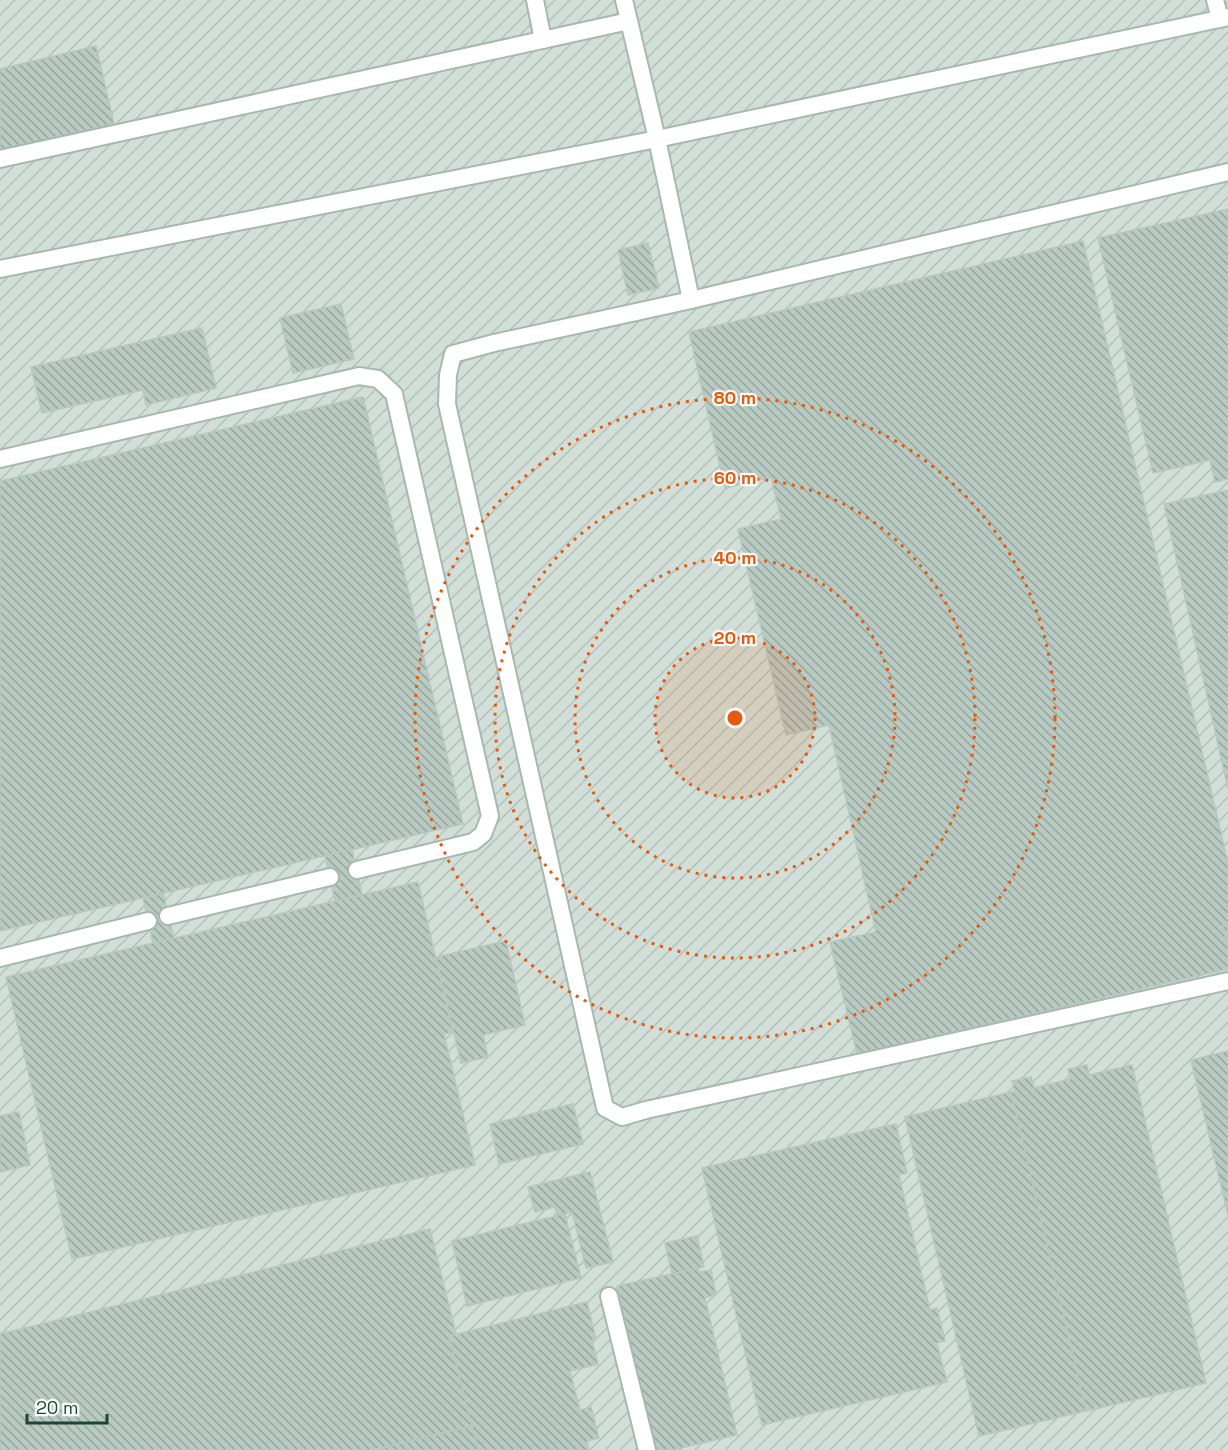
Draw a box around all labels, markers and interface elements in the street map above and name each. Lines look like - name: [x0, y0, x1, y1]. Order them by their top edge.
- text: 80 m: [714, 386, 756, 409]
- text: 60 m: [714, 466, 756, 489]
- text: 40 m: [713, 546, 757, 569]
- text: 20 m: [714, 626, 756, 649]
- centre of rings: [725, 708, 745, 728]
- scale bar: [27, 1387, 106, 1425]
- text: 20 m: [36, 1396, 79, 1419]

